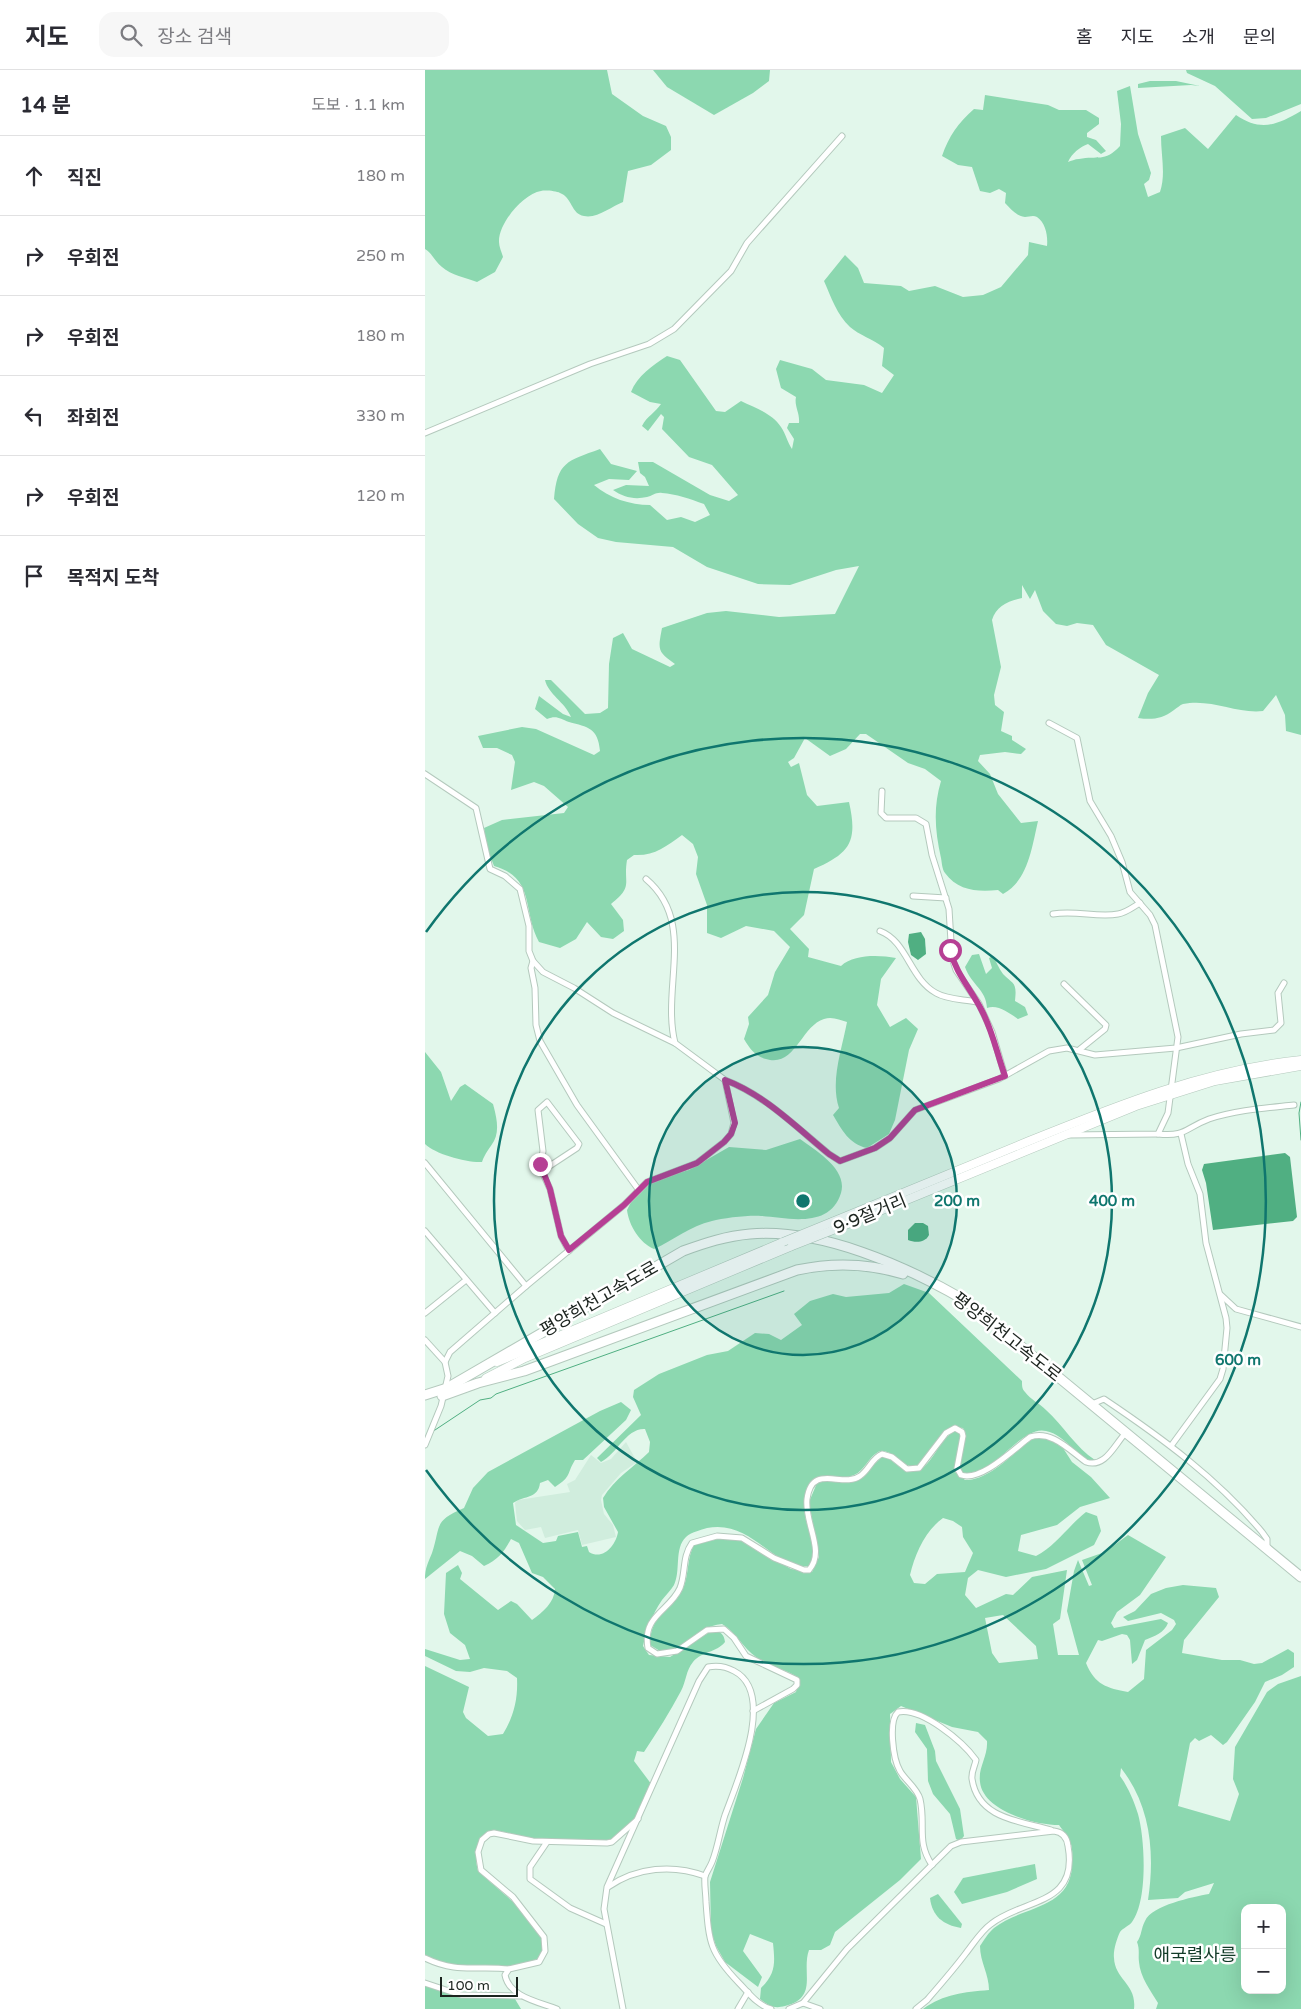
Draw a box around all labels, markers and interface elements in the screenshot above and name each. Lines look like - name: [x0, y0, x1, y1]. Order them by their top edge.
- search box: [99, 12, 449, 57]
- icon: search: [117, 21, 145, 49]
- text: 지도: [25, 23, 69, 52]
- text: 장소 검색: [157, 26, 232, 48]
- text: 홈: [1076, 26, 1093, 48]
- text: 지도: [1121, 26, 1154, 48]
- text: 소개: [1182, 26, 1215, 48]
- text: 문의: [1243, 26, 1276, 48]
- text: 14 분: [20, 93, 71, 118]
- text: 도보 · 1.1 km: [311, 95, 405, 115]
- icon: ahead: [20, 162, 48, 190]
- text: 180 m: [356, 166, 405, 186]
- text: 직진: [67, 167, 102, 189]
- icon: right: [20, 242, 48, 270]
- text: 250 m: [356, 246, 405, 266]
- text: 우회전: [67, 247, 119, 269]
- icon: right: [20, 322, 48, 350]
- text: 180 m: [356, 326, 405, 346]
- text: 우회전: [67, 327, 119, 349]
- icon: left: [20, 402, 48, 430]
- text: 330 m: [356, 406, 405, 426]
- text: 좌회전: [67, 407, 119, 429]
- icon: right: [20, 482, 48, 510]
- text: 120 m: [356, 486, 405, 506]
- text: 우회전: [67, 487, 119, 509]
- icon: arrive: [20, 562, 48, 590]
- text: 목적지 도착: [67, 567, 159, 589]
- route start: [939, 939, 962, 962]
- route end: [529, 1153, 552, 1176]
- street label: 9·9절거리: [830, 1189, 910, 1239]
- centre of rings: [794, 1192, 812, 1210]
- text: 200 m: [934, 1192, 980, 1210]
- text: 400 m: [1089, 1192, 1135, 1210]
- street label: 평양희천고속도로: [536, 1256, 662, 1342]
- street label: 평양희천고속도로: [948, 1288, 1066, 1386]
- text: 600 m: [1215, 1351, 1261, 1369]
- map controls: [1241, 1904, 1286, 1994]
- button: +: [1241, 1904, 1286, 1949]
- park label: 애국렬사릉: [1154, 1944, 1236, 1966]
- button: −: [1241, 1949, 1286, 1994]
- scale bar: [440, 1974, 517, 1997]
- text: 100 m: [447, 1977, 490, 1994]

